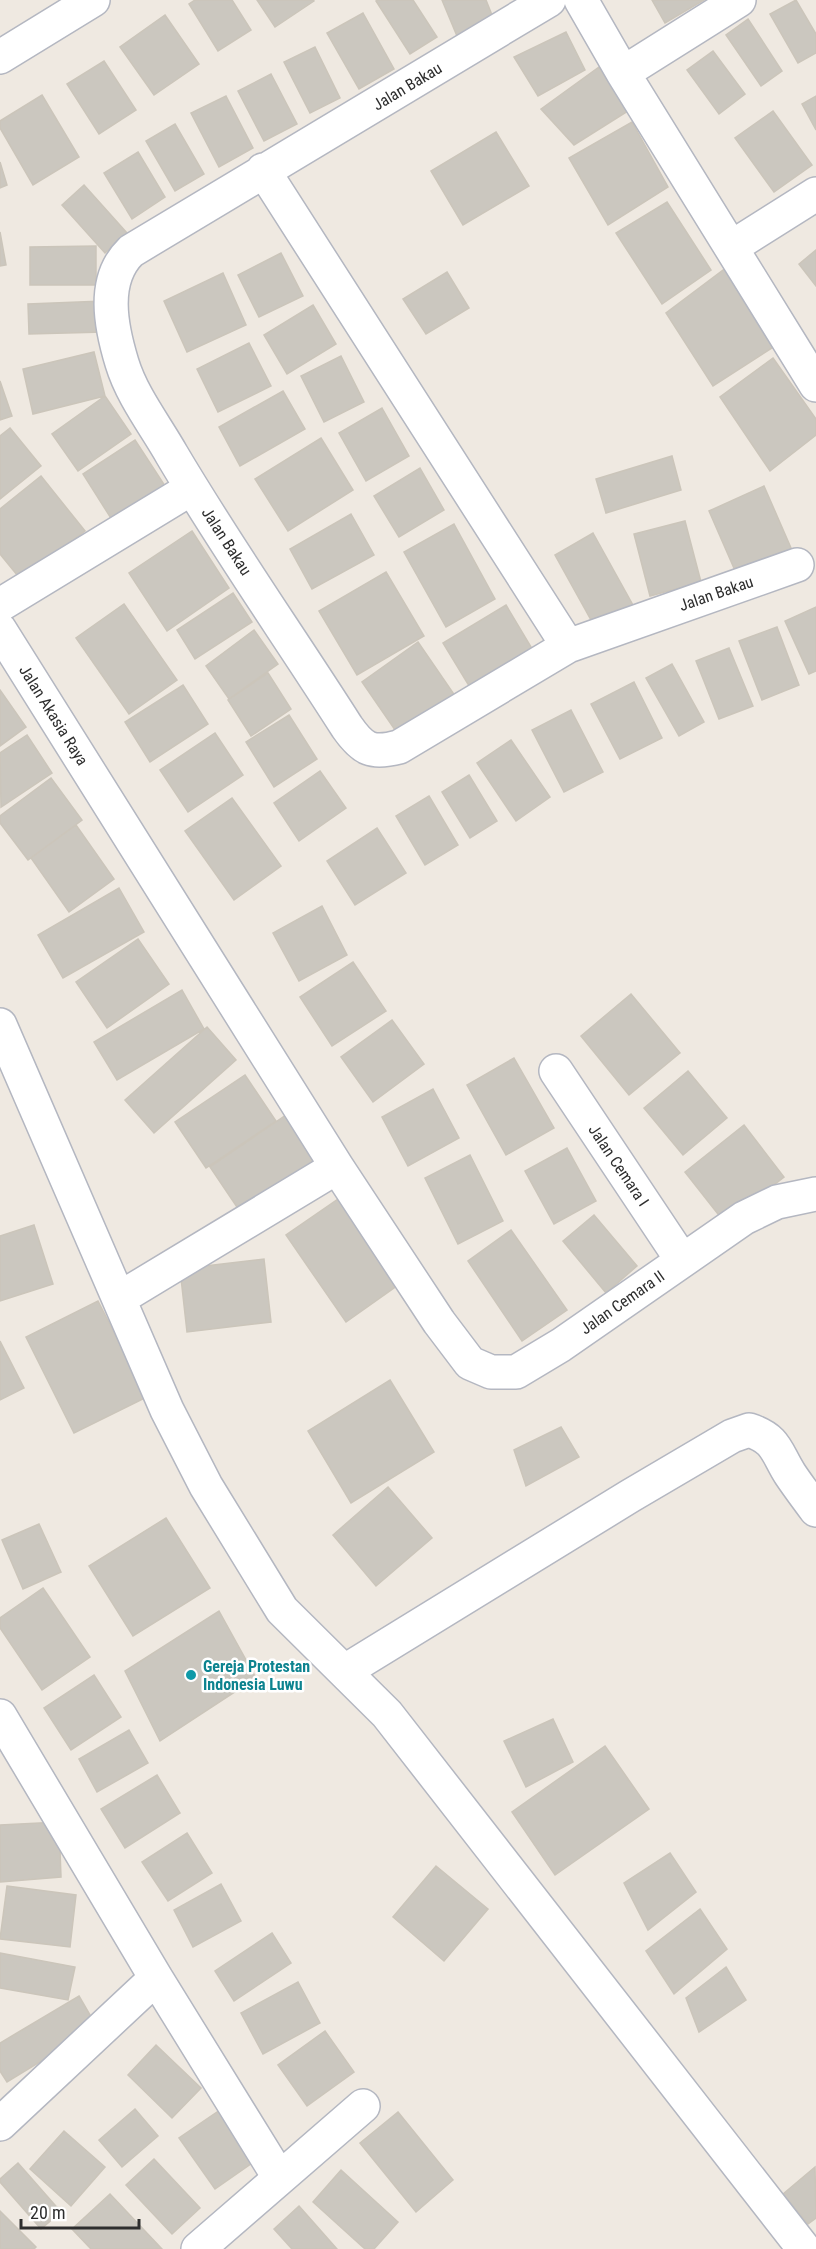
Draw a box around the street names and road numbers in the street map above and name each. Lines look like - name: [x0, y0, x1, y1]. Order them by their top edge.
- street label: Jalan Bakau: [369, 58, 445, 114]
- street label: Jalan Bakau: [198, 504, 256, 579]
- street label: Jalan Bakau: [677, 572, 756, 615]
- street label: Jalan Akasia Raya: [15, 662, 92, 769]
- street label: Jalan Cemara I: [584, 1121, 653, 1210]
- street label: Jalan Cemara II: [577, 1266, 668, 1338]

